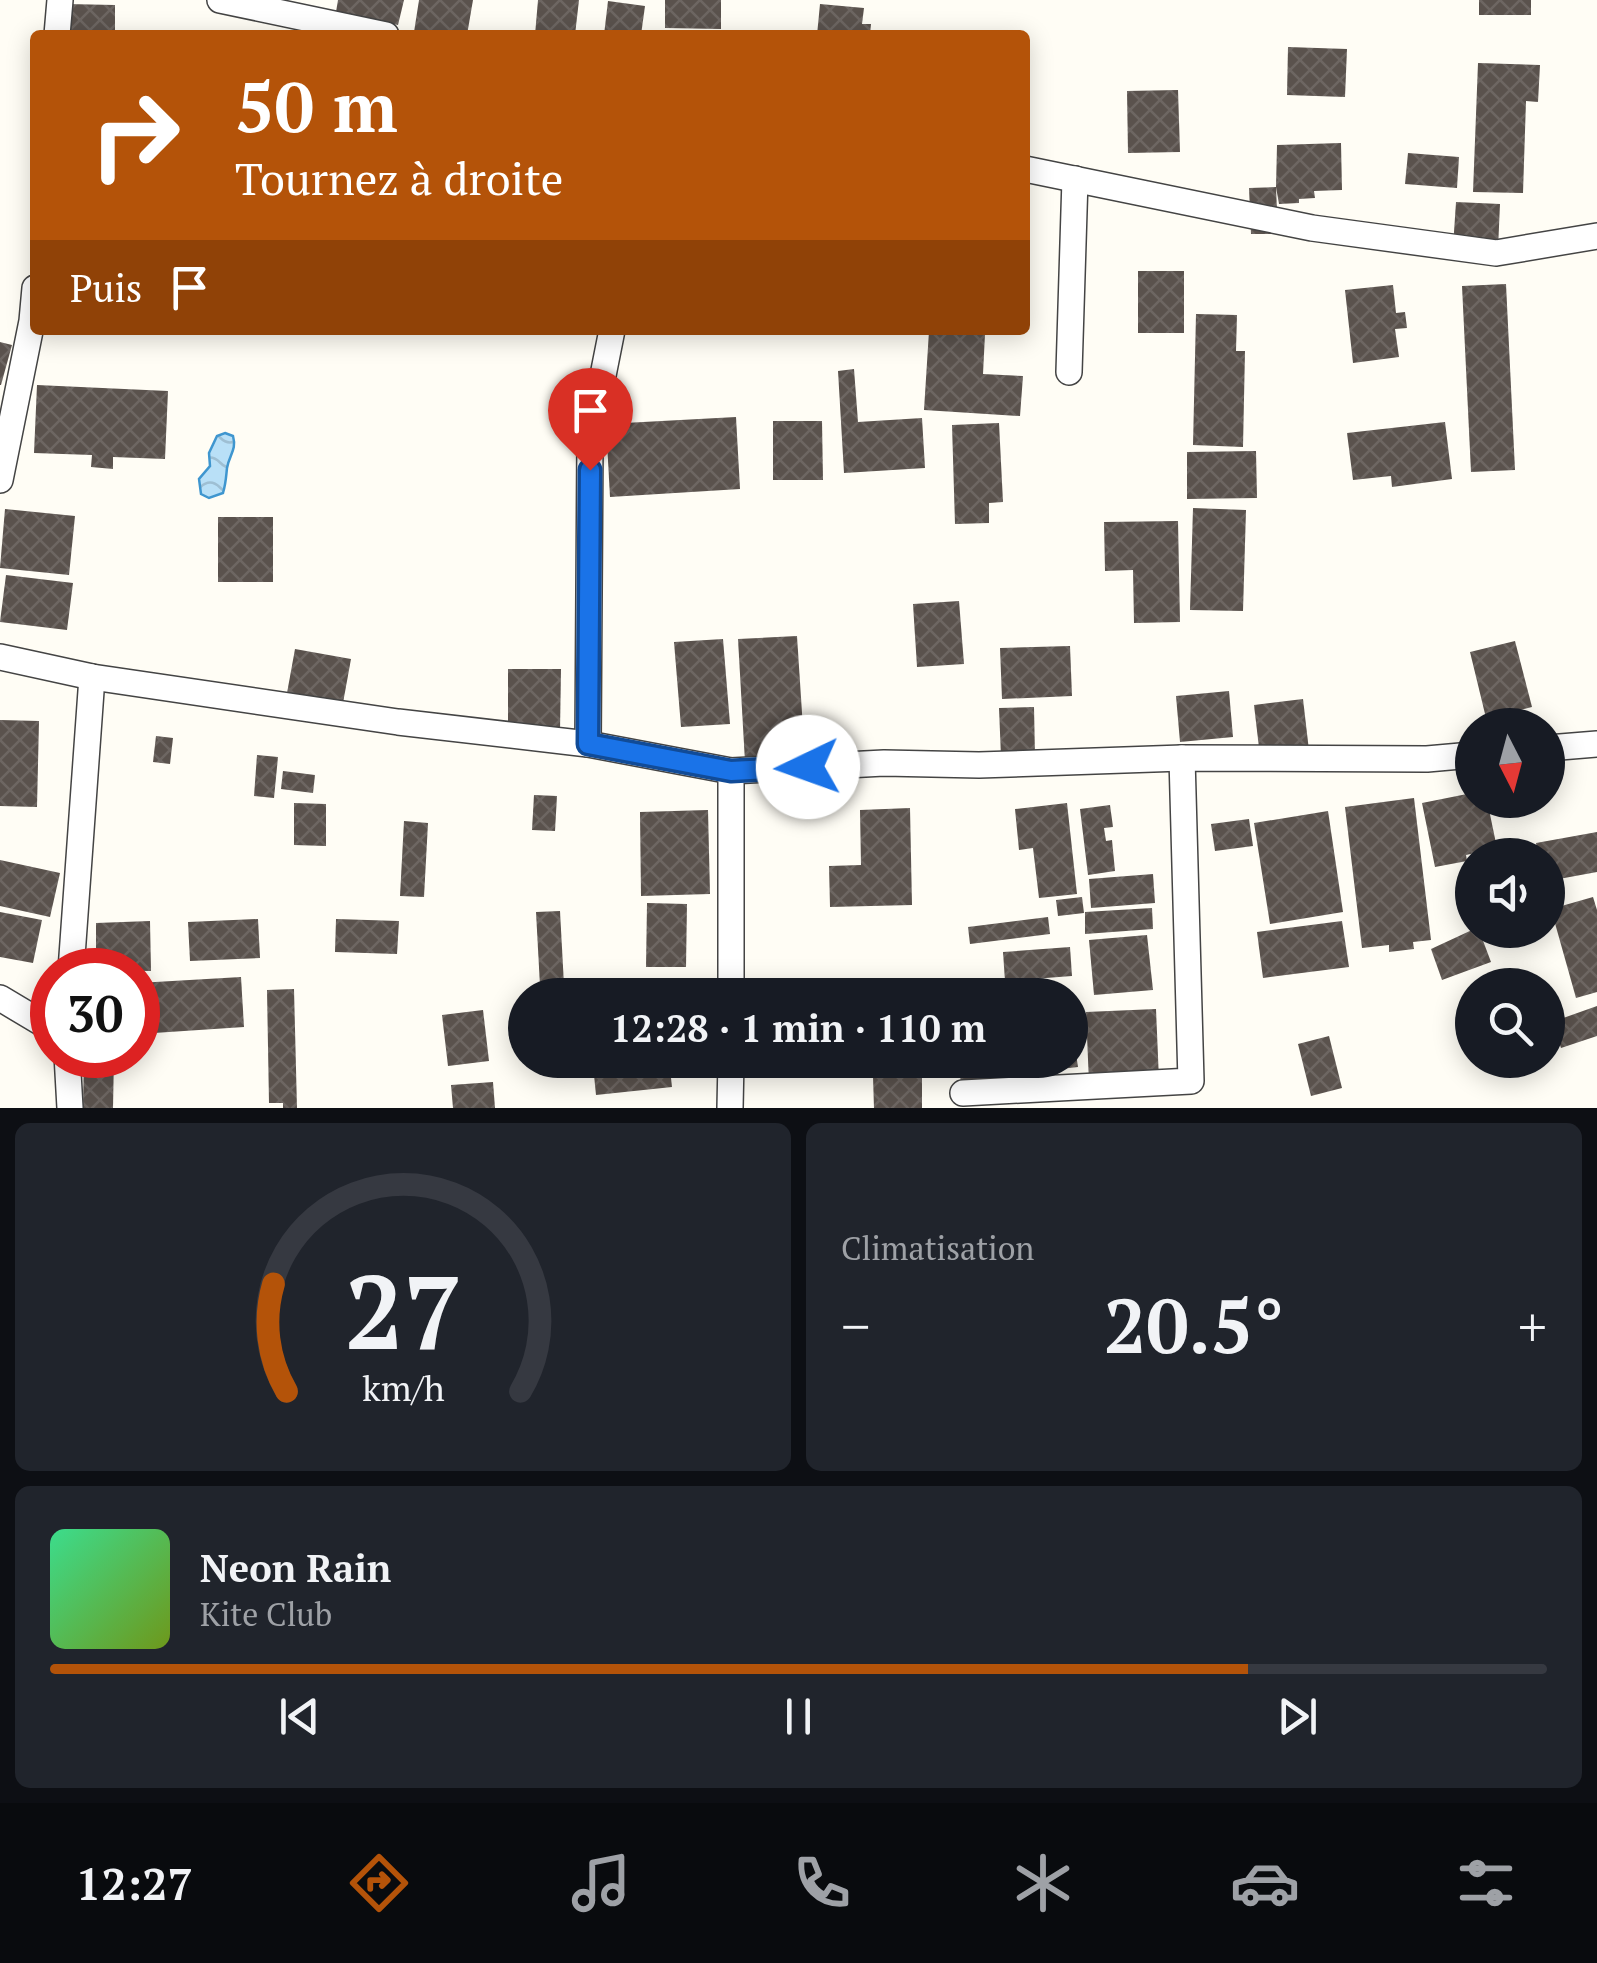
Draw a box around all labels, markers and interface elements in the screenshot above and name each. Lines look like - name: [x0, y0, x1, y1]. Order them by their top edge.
- text: 50 m: [235, 59, 398, 152]
- icon: right: [70, 70, 200, 200]
- text: Tournez à droite: [235, 148, 563, 208]
- icon: arrive: [162, 260, 217, 315]
- text: Puis: [70, 263, 142, 313]
- pin: [548, 368, 633, 471]
- icon: arrive: [563, 383, 618, 438]
- north arrow: [1455, 708, 1565, 818]
- map controls: [1455, 708, 1565, 1078]
- position arrow: [756, 715, 860, 819]
- button: sound: [1455, 838, 1565, 948]
- speed limit sign: 30: [30, 948, 160, 1078]
- button: search: [1455, 968, 1565, 1078]
- text: 12:28 · 1 min · 110 m: [610, 1003, 986, 1053]
- text: Climatisation: [841, 1227, 1034, 1269]
- text: 27: [344, 1241, 462, 1379]
- text: 20.5°: [1104, 1275, 1284, 1374]
- text: −: [841, 1289, 870, 1362]
- text: +: [1518, 1289, 1547, 1362]
- text: km/h: [362, 1364, 444, 1411]
- text: Neon Rain: [200, 1543, 391, 1593]
- text: Kite Club: [200, 1593, 332, 1635]
- icon: previous: [272, 1689, 327, 1744]
- icon: pause: [771, 1689, 826, 1744]
- icon: next: [1270, 1689, 1325, 1744]
- icon: directions: [344, 1848, 414, 1918]
- icon: music: [566, 1848, 636, 1918]
- icon: phone: [787, 1848, 857, 1918]
- icon: climate: [1008, 1848, 1078, 1918]
- icon: car: [1230, 1848, 1300, 1918]
- icon: filters: [1451, 1848, 1521, 1918]
- text: 12:27: [76, 1853, 193, 1913]

